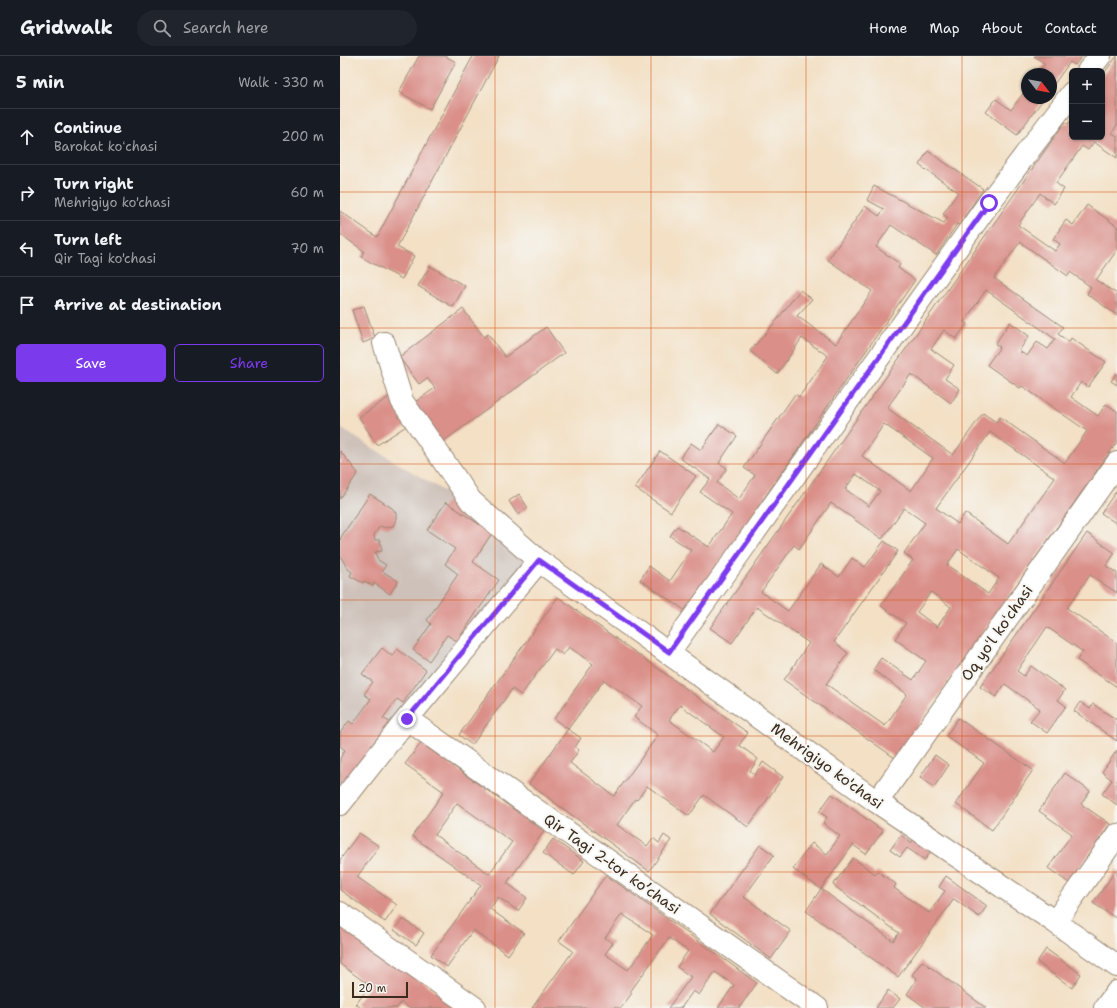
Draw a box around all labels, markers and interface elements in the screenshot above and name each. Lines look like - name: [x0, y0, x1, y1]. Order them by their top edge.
- search box: [137, 10, 417, 46]
- text: Gridwalk: [20, 15, 113, 40]
- icon: search: [151, 17, 173, 39]
- text: Search here: [183, 18, 269, 38]
- text: Home: [869, 19, 908, 37]
- text: Map: [930, 19, 960, 37]
- text: About: [982, 19, 1023, 37]
- text: Contact: [1045, 19, 1097, 37]
- north arrow: [1021, 68, 1057, 104]
- map controls: [1069, 68, 1105, 140]
- button: +: [1069, 68, 1105, 104]
- text: 5 min: [16, 71, 64, 93]
- text: Walk · 330 m: [238, 74, 324, 91]
- button: −: [1069, 104, 1105, 140]
- text: Continue: [54, 118, 122, 138]
- icon: ahead: [16, 126, 38, 148]
- text: 200 m: [282, 128, 324, 145]
- text: Barokat koʻchasi: [54, 138, 158, 155]
- text: Turn right: [54, 174, 134, 194]
- icon: right: [16, 182, 38, 204]
- text: 60 m: [291, 184, 324, 201]
- text: Mehrigiyo ko'chasi: [54, 194, 170, 211]
- route start: [980, 194, 998, 212]
- text: Turn left: [54, 230, 122, 250]
- icon: left: [16, 238, 38, 260]
- text: 70 m: [290, 240, 324, 257]
- text: Qir Tagi ko'chasi: [54, 250, 156, 267]
- icon: arrive: [16, 294, 38, 316]
- text: Arrive at destination: [54, 295, 222, 315]
- button: Save: [16, 344, 166, 382]
- button: Share: [174, 344, 324, 382]
- street label: Oq yoʻl koʻchasi: [957, 581, 1037, 685]
- route end: [398, 710, 416, 728]
- street label: Mehrigiyo ko'chasi: [767, 718, 887, 814]
- street label: Qir Tagi 2-tor koʼchasi: [540, 809, 684, 919]
- scale bar: [352, 980, 408, 999]
- text: 20 m: [358, 981, 386, 996]

